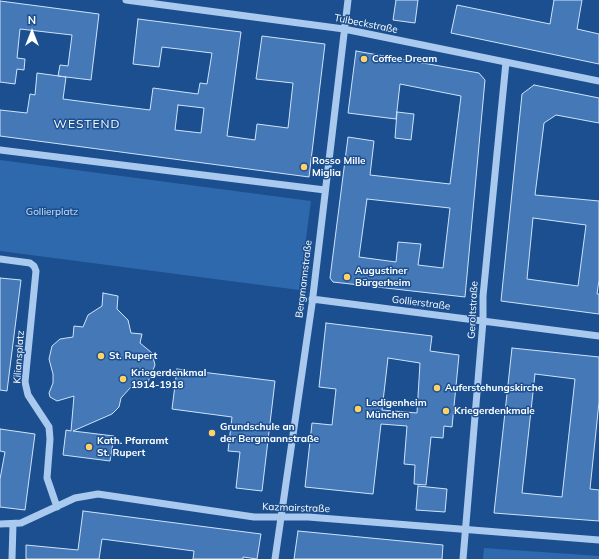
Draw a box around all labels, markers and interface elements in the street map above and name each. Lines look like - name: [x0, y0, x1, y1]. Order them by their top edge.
- north arrow: [12, 12, 52, 52]
- street label: Tulbeckstraße: [333, 12, 399, 36]
- text: N: [28, 13, 36, 27]
- place label: Coffee Dream: [372, 53, 437, 65]
- marker: Coffee Dream: [359, 54, 369, 64]
- district label: WESTEND: [54, 117, 120, 131]
- place label: Rosso Mille Miglia: [312, 155, 365, 178]
- marker: Rosso Mille Miglia: [299, 162, 309, 172]
- park label: Gollierplatz: [26, 206, 78, 218]
- street label: Bergmannstraße: [293, 240, 315, 318]
- place label: Augustiner Bürgerheim: [355, 265, 410, 288]
- marker: Augustiner Bürgerheim: [342, 272, 352, 282]
- street label: Geroltstraße: [465, 281, 481, 339]
- street label: Gollierstraße: [391, 293, 451, 313]
- street label: Kiliansplatz: [11, 330, 27, 384]
- place label: St. Rupert: [109, 350, 157, 362]
- marker: St. Rupert: [96, 351, 106, 361]
- place label: Kriegerdenkmal 1914-1918: [131, 367, 206, 390]
- marker: Kriegerdenkmal 1914-1918: [118, 374, 128, 384]
- place label: Auferstehungskirche: [445, 382, 543, 394]
- marker: Auferstehungskirche: [432, 383, 442, 393]
- place label: Ledigenheim München: [366, 397, 427, 420]
- marker: Ledigenheim München: [353, 404, 363, 414]
- place label: Kriegerdenkmale: [454, 405, 535, 417]
- marker: Kriegerdenkmale: [441, 406, 451, 416]
- place label: Grundschule an der Bergmannstraße: [220, 421, 319, 444]
- marker: Grundschule an der Bergmannstraße: [207, 428, 217, 438]
- place label: Kath. Pfarramt St. Rupert: [97, 435, 168, 458]
- marker: Kath. Pfarramt St. Rupert: [84, 442, 94, 452]
- street label: Kazmairstraße: [262, 501, 330, 515]

